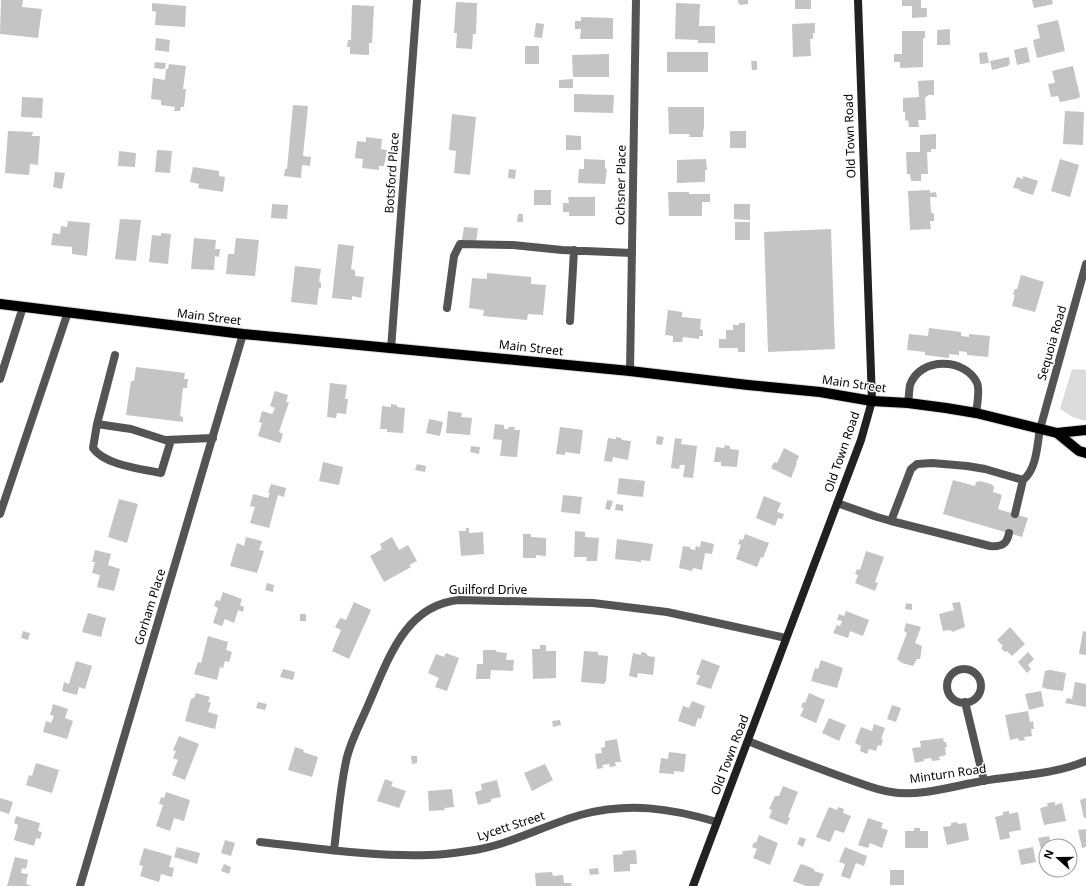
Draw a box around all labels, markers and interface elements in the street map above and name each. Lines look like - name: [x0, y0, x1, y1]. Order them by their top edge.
- street label: Old Town Road: [840, 93, 859, 179]
- street label: Botsford Place: [380, 132, 403, 214]
- street label: Ochsner Place: [611, 145, 630, 225]
- street label: Sequoia Road: [1033, 303, 1070, 382]
- street label: Main Street: [176, 304, 243, 329]
- street label: Main Street: [498, 336, 565, 359]
- street label: Main Street: [821, 371, 888, 397]
- street label: Old Town Road: [820, 409, 863, 495]
- street label: Gorham Place: [130, 566, 169, 647]
- street label: Guilford Drive: [449, 581, 528, 598]
- street label: Old Town Road: [706, 712, 753, 797]
- street label: Minturn Road: [908, 760, 987, 787]
- street label: Lycett Street: [475, 806, 547, 844]
- north arrow: [1038, 838, 1078, 878]
- text: N: [1040, 847, 1057, 861]

